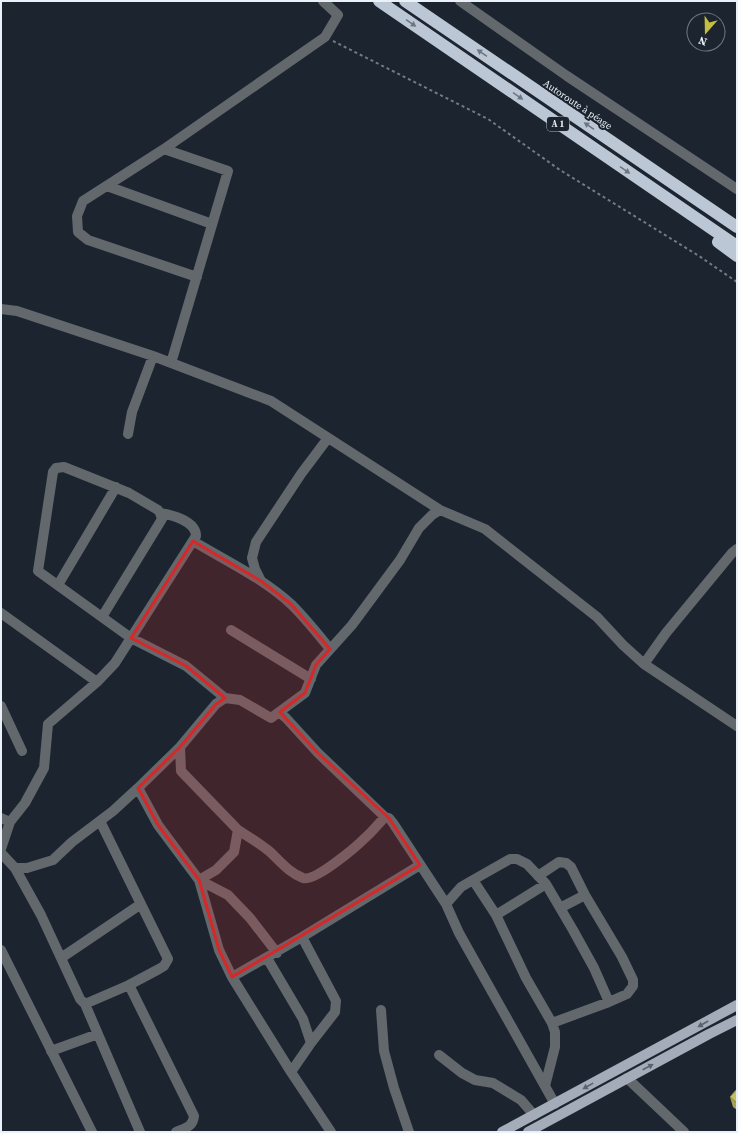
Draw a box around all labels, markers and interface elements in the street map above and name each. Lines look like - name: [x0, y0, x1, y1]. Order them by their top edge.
- north arrow: [686, 12, 726, 52]
- one-way arrow: [406, 19, 416, 27]
- text: N: [696, 33, 709, 49]
- one-way arrow: [477, 49, 487, 57]
- street label: Autoroute à péage: [541, 77, 615, 132]
- one-way arrow: [513, 92, 523, 100]
- road number: A 1: [547, 117, 569, 131]
- one-way arrow: [584, 122, 594, 130]
- one-way arrow: [620, 166, 631, 174]
- one-way arrow: [697, 1021, 709, 1027]
- one-way arrow: [643, 1063, 654, 1070]
- one-way arrow: [583, 1082, 594, 1089]

